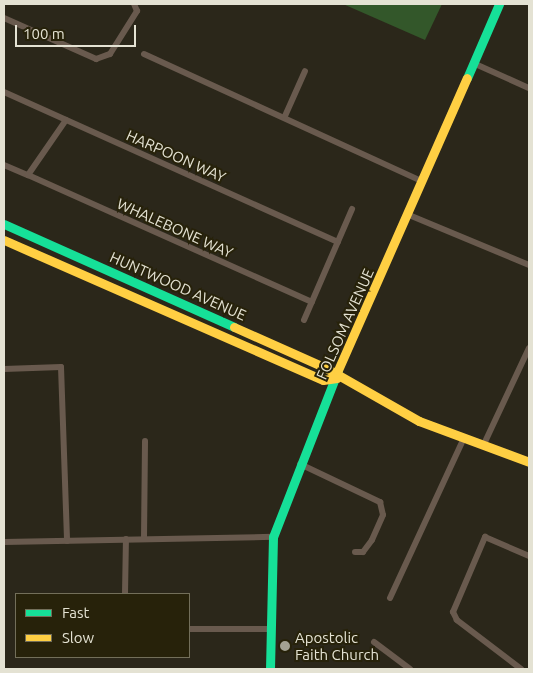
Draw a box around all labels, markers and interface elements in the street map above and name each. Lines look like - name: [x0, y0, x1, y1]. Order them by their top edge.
- scale bar: [18, 15, 139, 47]
- text: 100 m: [23, 25, 65, 42]
- street label: HARPOON WAY: [123, 126, 229, 186]
- street label: WHALEBONE WAY: [114, 194, 236, 262]
- street label: HUNTWOOD AVENUE: [107, 248, 249, 324]
- street label: FOLSOM AVENUE: [312, 266, 378, 382]
- legend: [15, 593, 190, 658]
- text: Fast: [62, 604, 89, 621]
- place label: Apostolic Faith Church: [295, 628, 379, 663]
- text: Slow: [62, 629, 94, 646]
- marker: Apostolic Faith Church: [279, 640, 291, 652]

